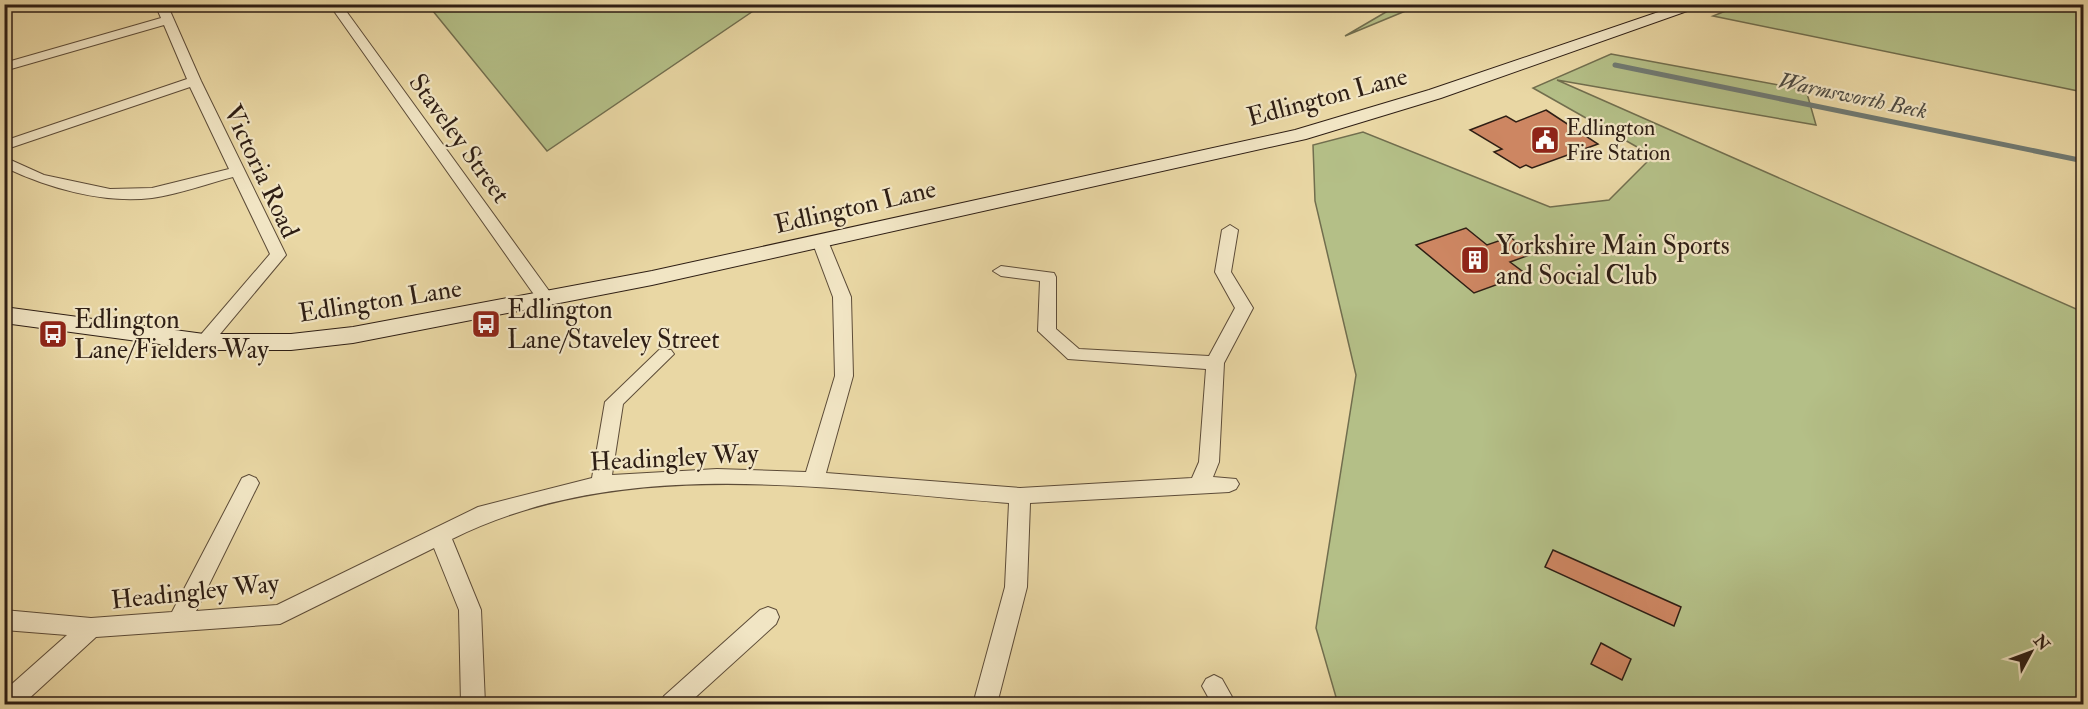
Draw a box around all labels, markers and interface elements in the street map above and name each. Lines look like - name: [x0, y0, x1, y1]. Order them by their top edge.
- street label: Edlington Lane: [1243, 60, 1411, 134]
- water label: Warmsworth Beck: [1776, 67, 1930, 125]
- street label: Staveley Street: [402, 68, 517, 209]
- street label: Victoria Road: [216, 100, 306, 243]
- place label: Edlington Fire Station: [1566, 114, 1671, 167]
- public building icon: Edlington Fire Station: [1529, 124, 1561, 156]
- street label: Edlington Lane: [771, 173, 939, 241]
- place label: Yorkshire Main Sports and Social Club: [1496, 230, 1730, 292]
- building icon: Yorkshire Main Sports and Social Club: [1459, 244, 1491, 276]
- street label: Edlington Lane: [296, 272, 464, 330]
- place label: Edlington Lane/Staveley Street: [507, 294, 720, 356]
- place label: Edlington Lane/Fielders Way: [74, 304, 269, 366]
- bus stop icon: Edlington Lane/Staveley Street: [470, 308, 502, 340]
- bus stop icon: Edlington Lane/Fielders Way: [37, 318, 69, 350]
- street label: Headingley Way: [589, 438, 760, 478]
- street label: Headingley Way: [109, 567, 281, 617]
- north arrow: [2001, 622, 2061, 682]
- text: N: [2029, 630, 2054, 655]

